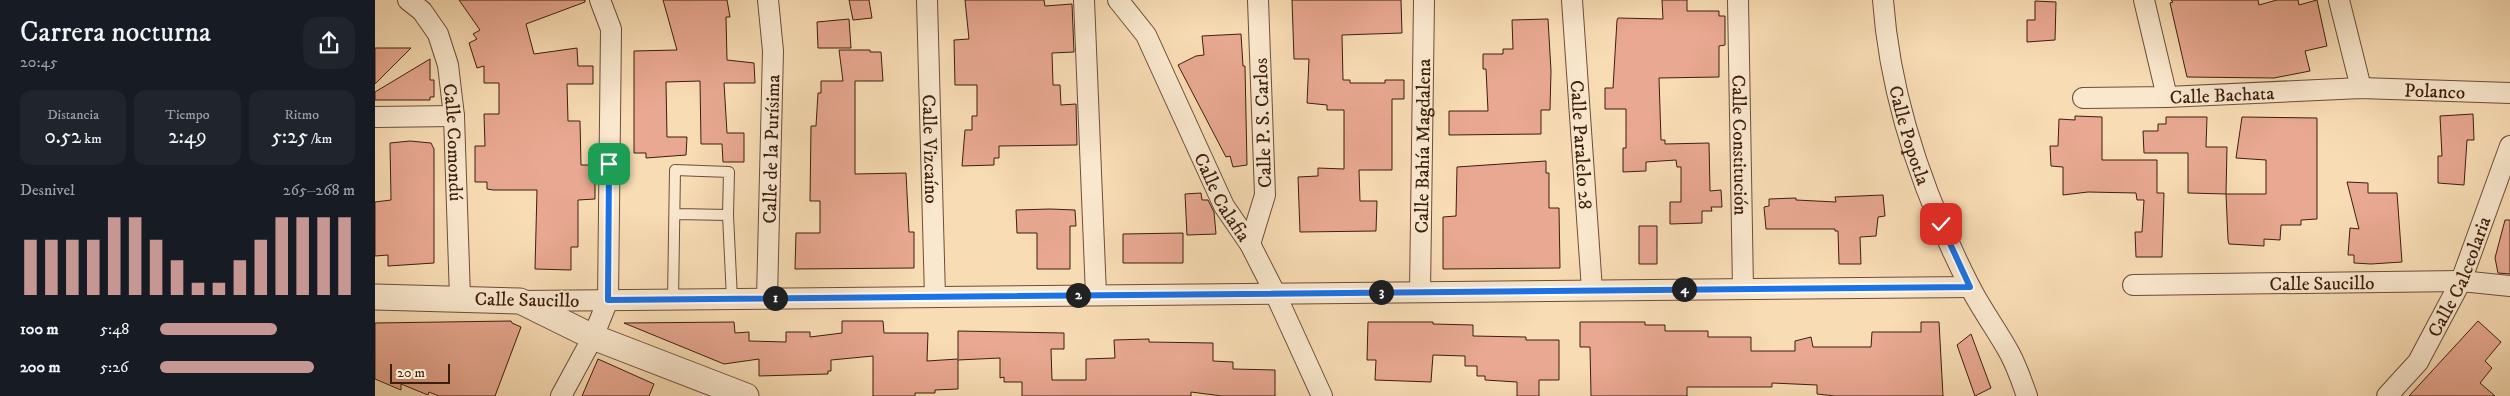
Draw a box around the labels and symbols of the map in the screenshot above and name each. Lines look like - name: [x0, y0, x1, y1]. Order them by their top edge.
- street label: Calle P. S. Carlos: [1250, 58, 1277, 188]
- street label: Calle Bahía Magdalena: [1411, 58, 1436, 234]
- street label: Calle de la Purísima: [759, 74, 785, 224]
- street label: Calle Constitución: [1726, 74, 1752, 216]
- street label: Calle Paralelo 28: [1565, 79, 1596, 210]
- street label: Polanco: [2404, 79, 2466, 104]
- street label: Calle Comondú: [437, 82, 467, 202]
- street label: Calle Bachata: [2169, 82, 2275, 110]
- street label: Calle Popotla: [1883, 83, 1934, 188]
- street label: Calle Vizcaíno: [917, 94, 942, 204]
- pin: [588, 143, 630, 185]
- street label: Calle Calafia: [1188, 150, 1255, 246]
- pin: [1920, 203, 1962, 245]
- street label: Calle Calceolaria: [2423, 214, 2496, 341]
- street label: Calle Saucillo: [2269, 272, 2375, 296]
- pin: 4: [1671, 276, 1697, 302]
- pin: 3: [1369, 280, 1393, 304]
- pin: 2: [1065, 282, 1091, 308]
- pin: 1: [763, 286, 787, 310]
- street label: Calle Saucillo: [474, 288, 580, 313]
- scale bar: [390, 361, 450, 384]

